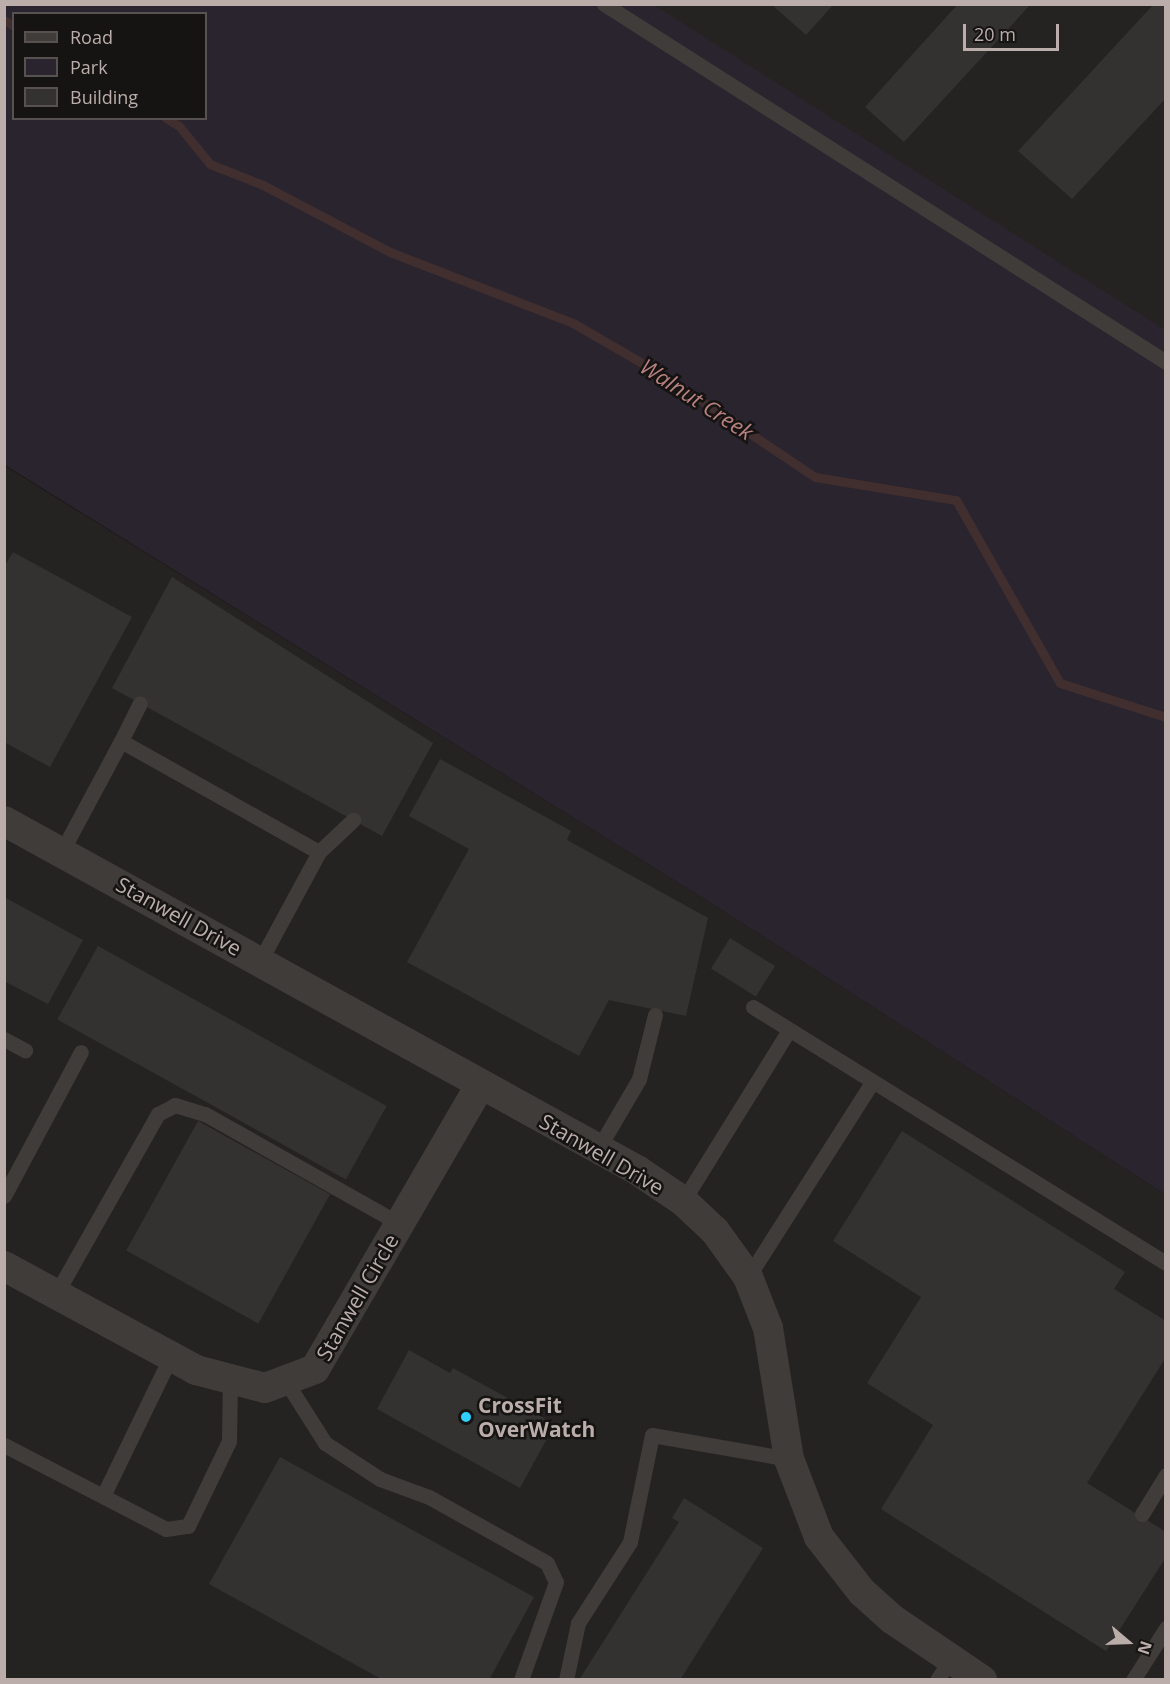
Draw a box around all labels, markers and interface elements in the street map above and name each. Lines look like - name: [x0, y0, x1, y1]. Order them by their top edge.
- legend: [12, 12, 207, 120]
- scale bar: [966, 12, 1062, 50]
- text: 20 m: [974, 22, 1016, 46]
- text: Road: [70, 25, 113, 49]
- text: Park: [70, 55, 108, 79]
- text: Building: [70, 85, 138, 109]
- water label: Walnut Creek: [636, 353, 758, 445]
- street label: Stanwell Drive: [112, 871, 246, 961]
- street label: Stanwell Drive: [535, 1108, 669, 1200]
- street label: Stanwell Circle: [311, 1229, 403, 1365]
- place label: CrossFit OverWatch: [478, 1392, 595, 1442]
- marker: CrossFit OverWatch: [459, 1410, 473, 1424]
- north arrow: [1098, 1612, 1158, 1672]
- text: N: [1133, 1638, 1158, 1658]

